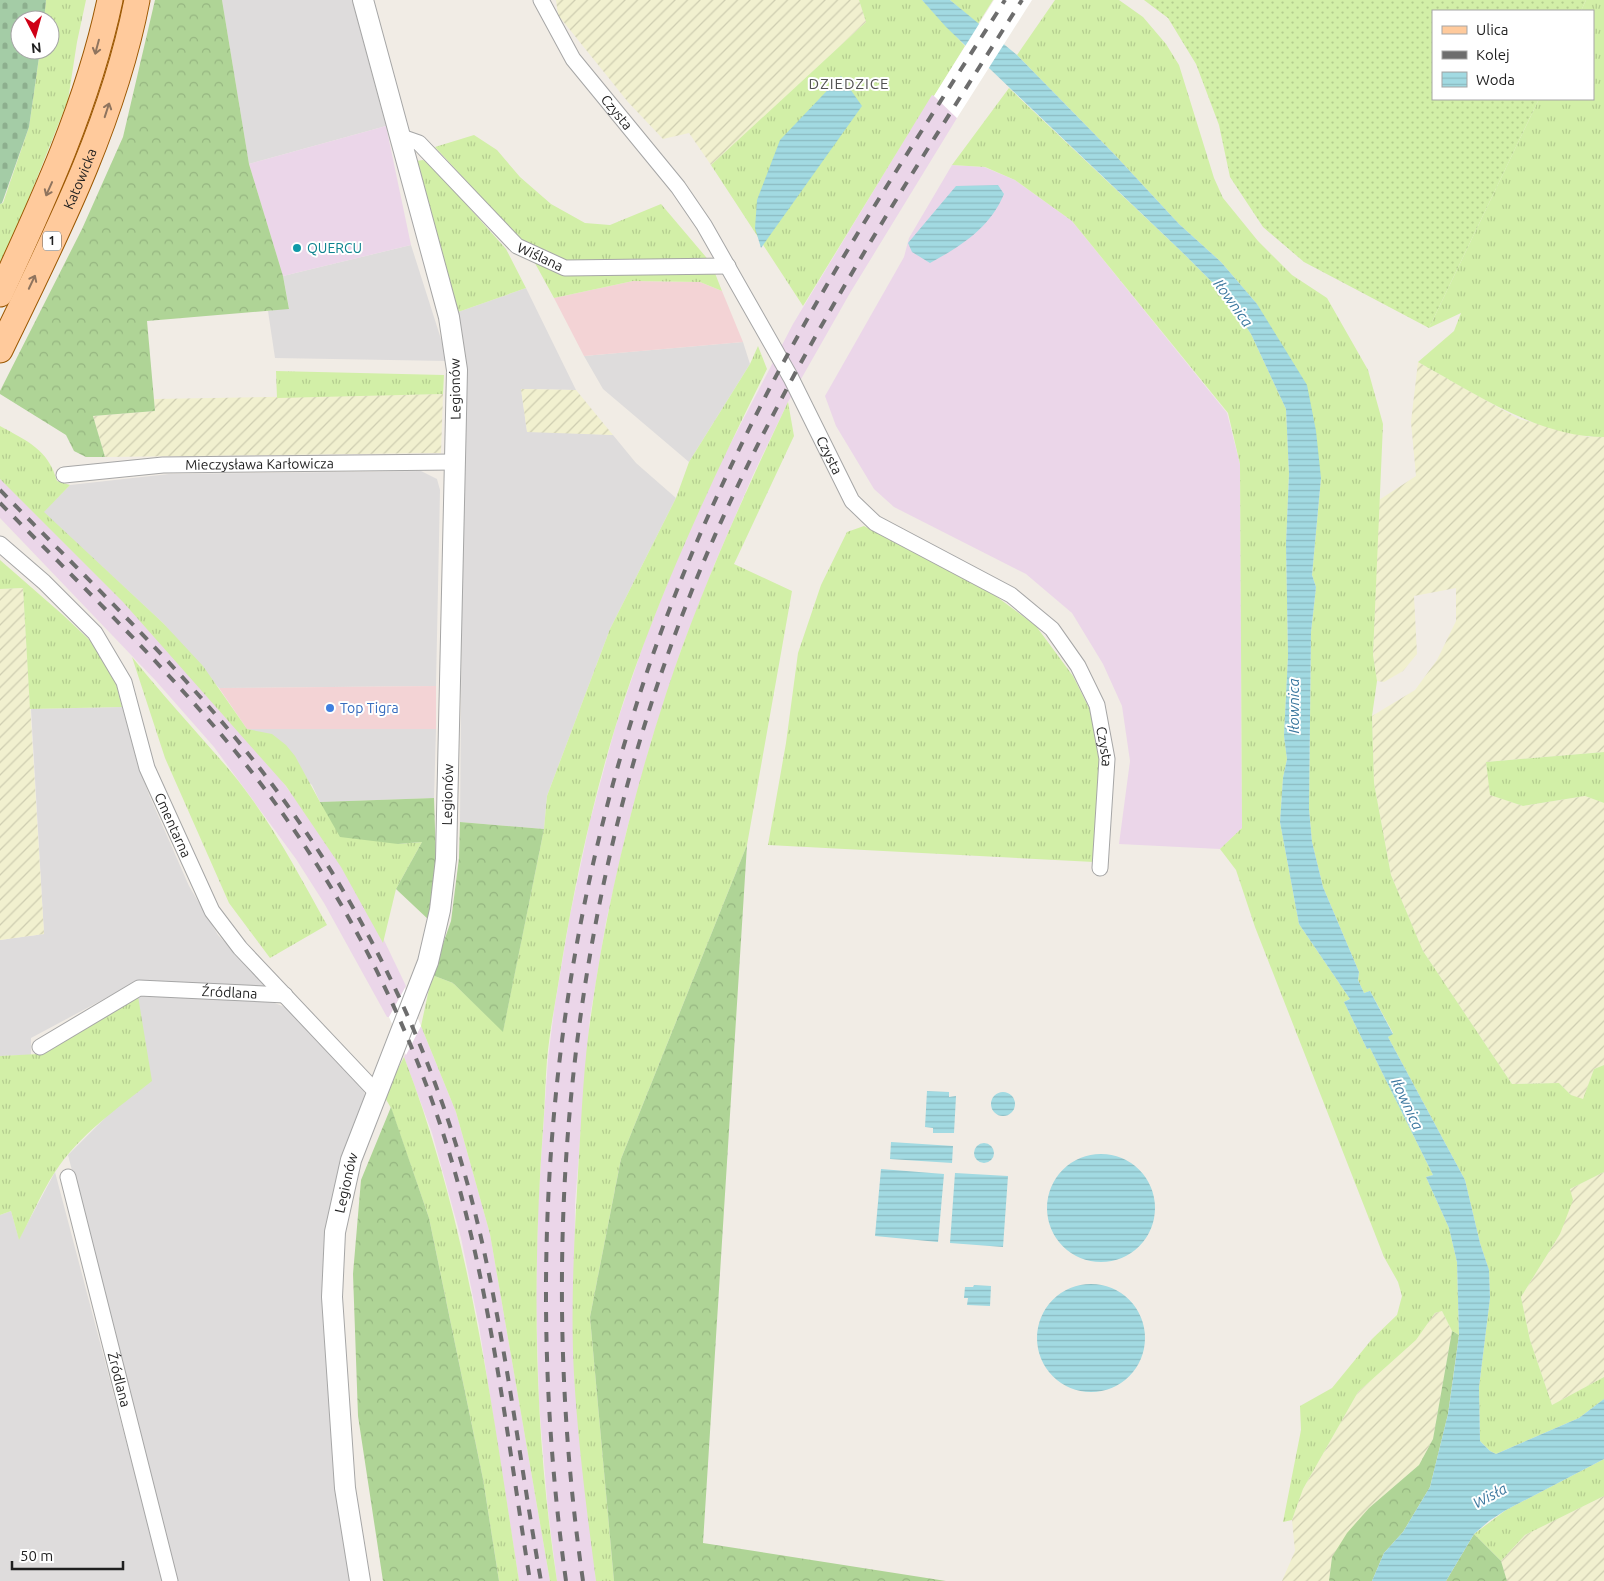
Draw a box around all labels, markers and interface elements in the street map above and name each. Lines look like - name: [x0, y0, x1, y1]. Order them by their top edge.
- north arrow: [10, 10, 60, 60]
- legend: [1432, 10, 1594, 100]
- text: Ulica: [1476, 21, 1508, 38]
- text: N: [30, 39, 42, 56]
- one-way arrow: [92, 39, 101, 55]
- text: Kolej: [1476, 46, 1510, 63]
- text: Woda: [1476, 71, 1515, 88]
- district label: DZIEDZICE: [809, 75, 889, 92]
- street label: Czysta: [598, 91, 636, 133]
- one-way arrow: [103, 103, 112, 118]
- street label: Katowicka: [60, 146, 100, 212]
- one-way arrow: [43, 181, 53, 196]
- road number: 1: [43, 232, 61, 250]
- street label: Wiślana: [515, 239, 566, 274]
- place label: QUERCU: [307, 240, 362, 256]
- marker: QUERCU: [291, 242, 303, 254]
- one-way arrow: [27, 275, 37, 290]
- water label: Iłownica: [1210, 275, 1256, 330]
- street label: Legionów: [446, 358, 464, 420]
- street label: Czysta: [813, 434, 846, 477]
- street label: Mieczysława Karłowicza: [185, 455, 334, 473]
- water label: Iłownica: [1285, 678, 1302, 734]
- place label: Top Tigra: [340, 700, 399, 716]
- marker: Top Tigra: [324, 702, 336, 714]
- street label: Czysta: [1093, 725, 1115, 767]
- street label: Legionów: [439, 764, 456, 826]
- street label: Cmentarna: [151, 790, 195, 860]
- street label: Źródlana: [201, 982, 258, 1002]
- water label: Iłownica: [1388, 1075, 1427, 1132]
- street label: Legionów: [331, 1150, 361, 1215]
- street label: Źródlana: [105, 1350, 134, 1409]
- water label: Wisła: [1470, 1480, 1510, 1511]
- scale bar: [12, 1538, 124, 1570]
- text: 50 m: [20, 1547, 53, 1564]

